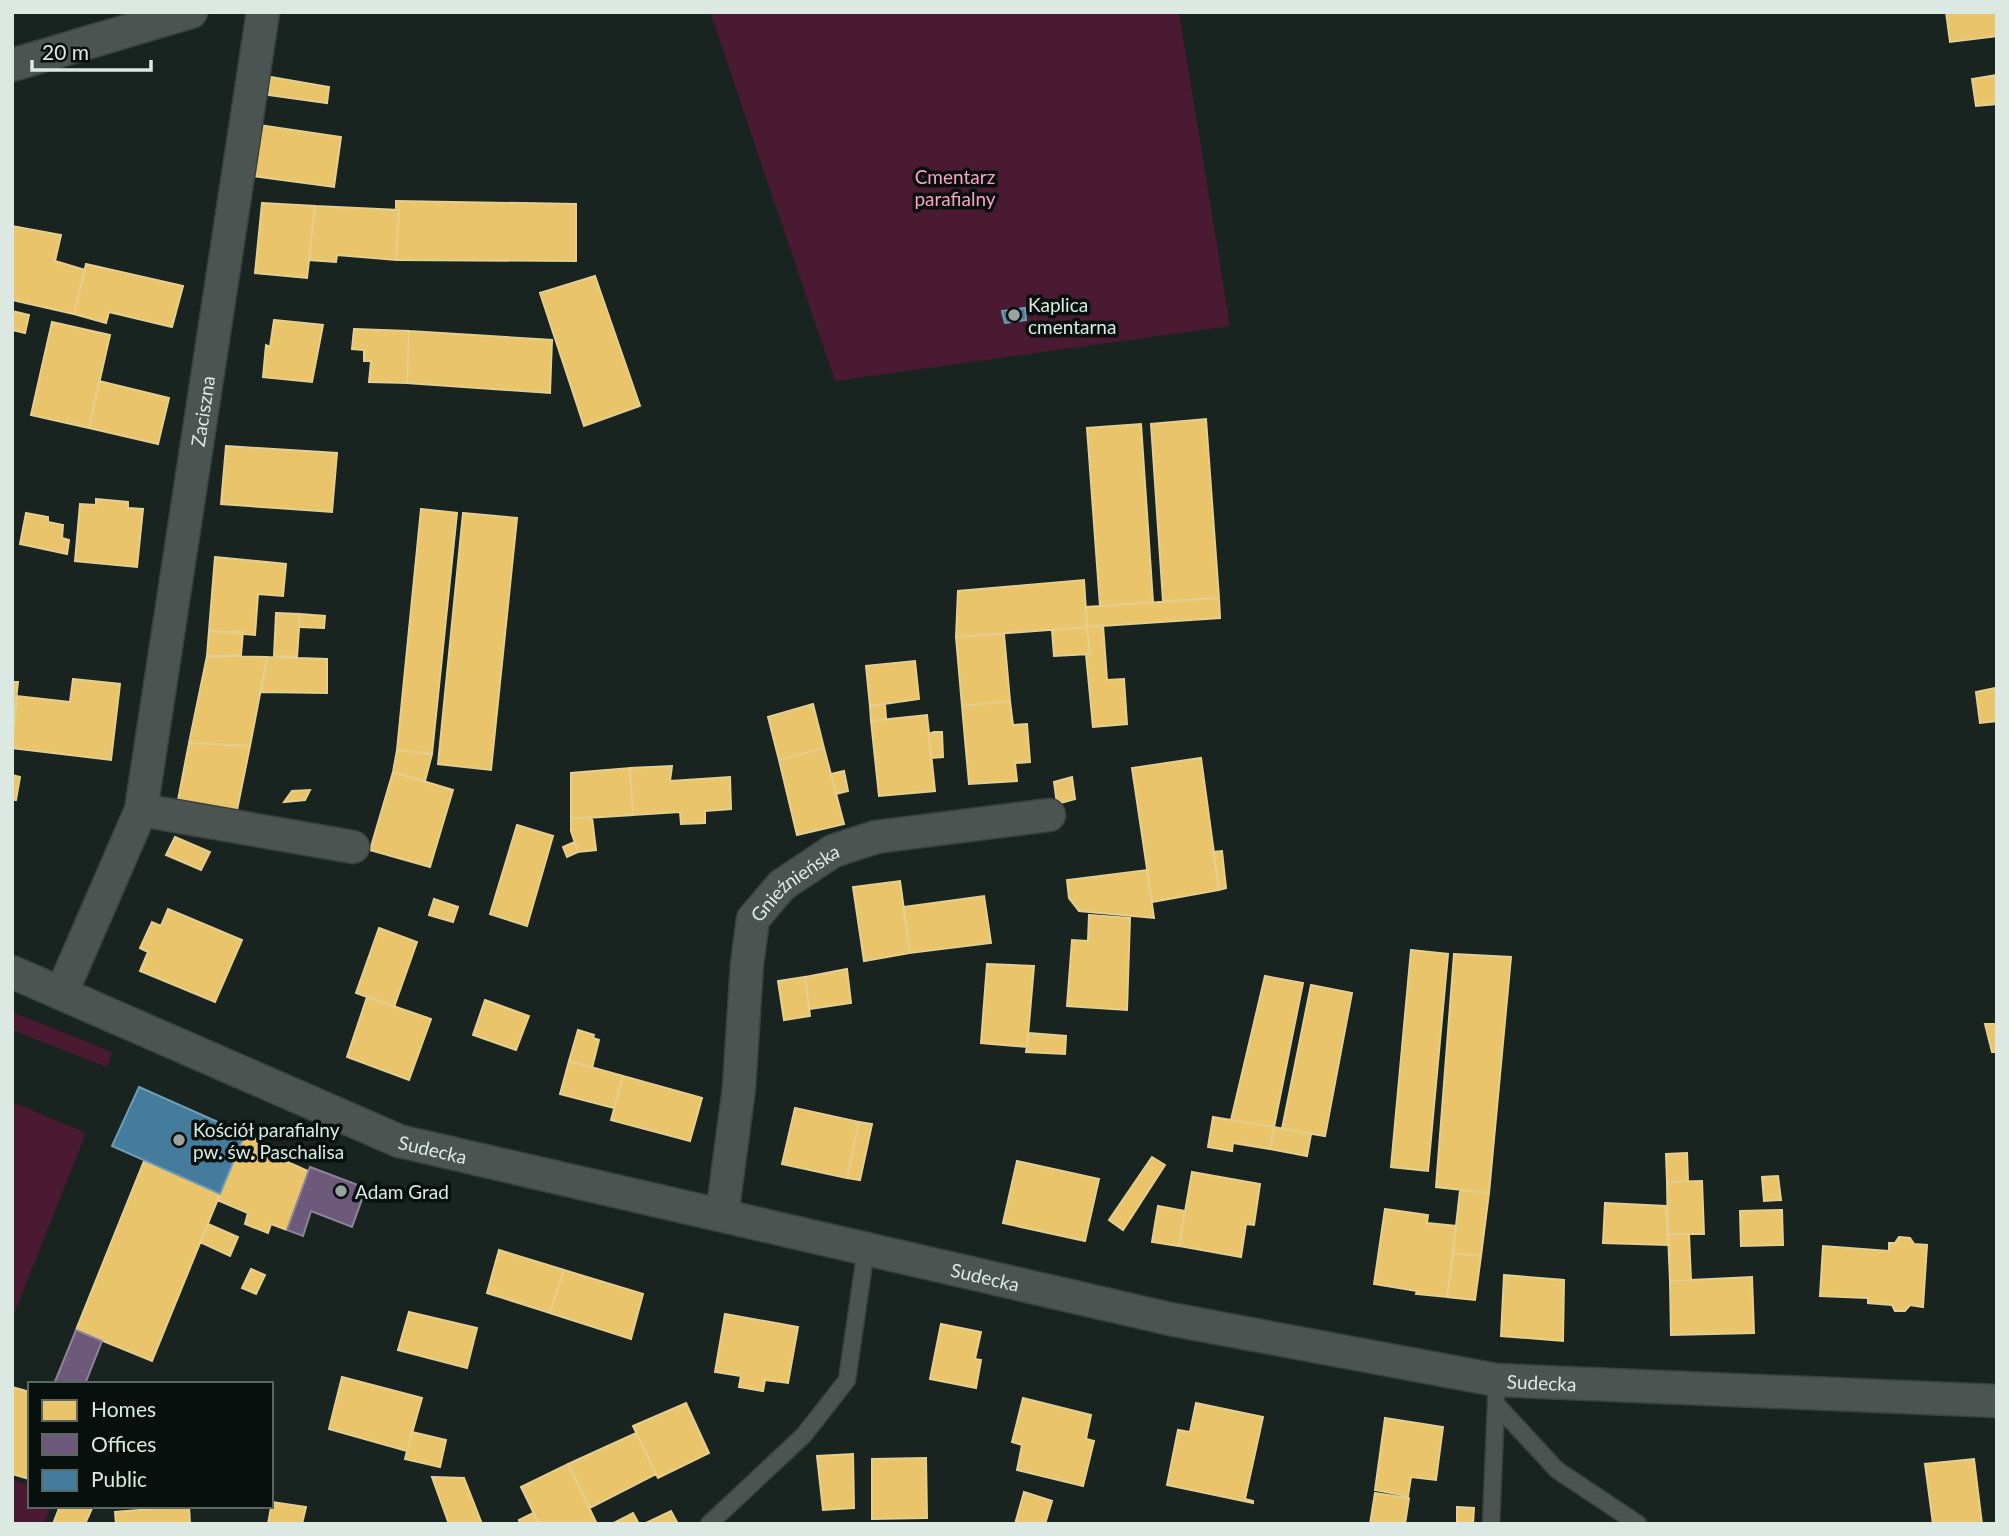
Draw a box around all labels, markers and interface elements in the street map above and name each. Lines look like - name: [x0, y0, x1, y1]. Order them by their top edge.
- scale bar: [32, 28, 150, 72]
- text: 20 m: [42, 39, 89, 64]
- park label: Cmentarz parafialny: [914, 165, 996, 210]
- place label: Kaplica cmentarna: [1028, 293, 1116, 338]
- marker: Kaplica cmentarna: [1006, 307, 1022, 323]
- street label: Zaciszna: [185, 374, 219, 448]
- street label: Gnieźnieńska: [745, 838, 842, 926]
- place label: Kościół parafialny pw. św. Paschalisa: [193, 1118, 344, 1163]
- street label: Sudecka: [396, 1130, 469, 1168]
- marker: Kościół parafialny pw. św. Paschalisa: [171, 1132, 187, 1148]
- place label: Adam Grad: [355, 1180, 449, 1203]
- marker: Adam Grad: [333, 1183, 349, 1199]
- street label: Sudecka: [949, 1257, 1022, 1295]
- street label: Sudecka: [1506, 1369, 1577, 1395]
- legend: [28, 1382, 273, 1508]
- text: Homes: [91, 1396, 156, 1421]
- text: Offices: [91, 1431, 156, 1456]
- text: Public: [91, 1466, 147, 1491]

